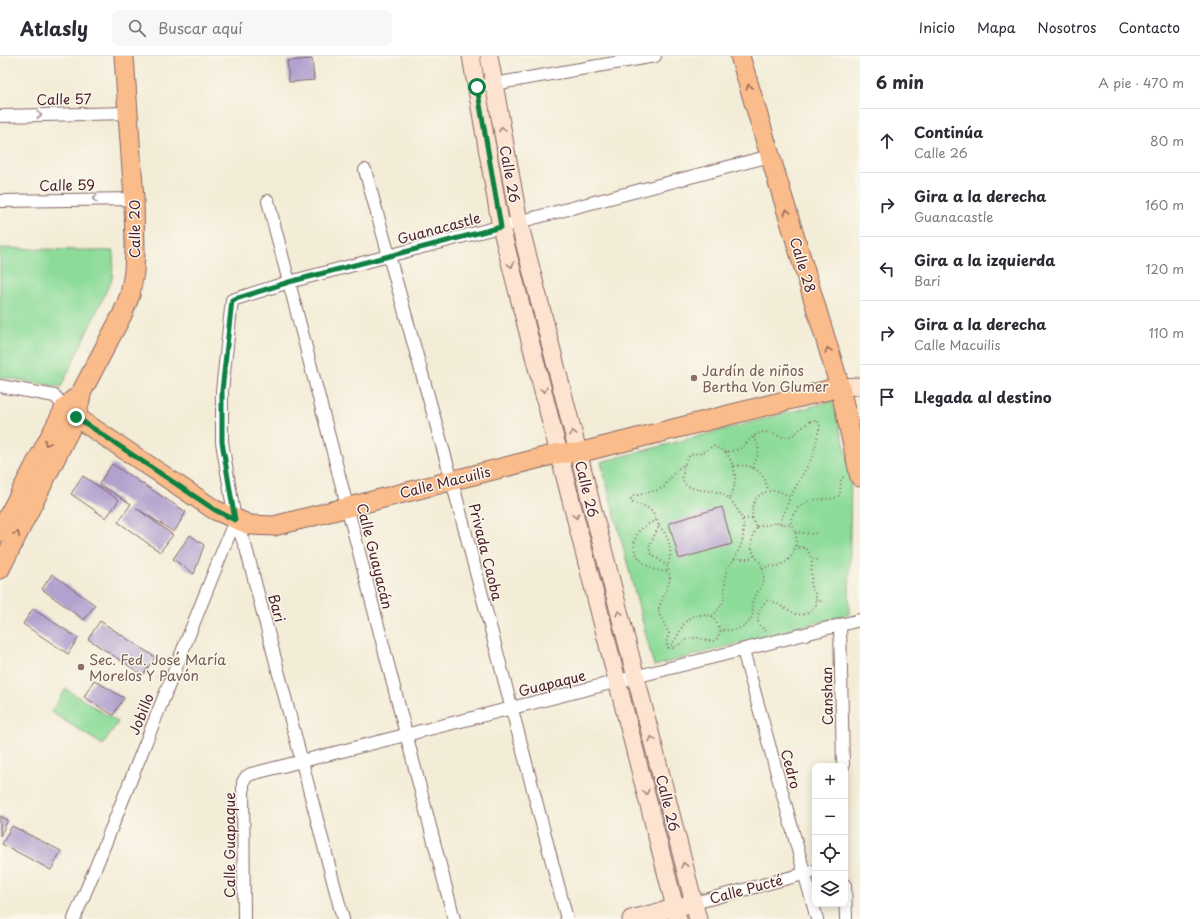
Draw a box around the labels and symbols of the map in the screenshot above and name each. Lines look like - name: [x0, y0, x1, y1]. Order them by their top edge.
- route start: [468, 78, 486, 96]
- one-way arrow: [745, 84, 754, 91]
- street label: Calle 57: [36, 88, 92, 110]
- one-way arrow: [36, 111, 42, 119]
- one-way arrow: [498, 126, 507, 132]
- street label: Calle 26: [495, 144, 525, 204]
- street label: Calle 59: [39, 174, 95, 196]
- one-way arrow: [92, 195, 98, 203]
- street label: Calle 20: [124, 200, 145, 258]
- street label: Guanacastle: [395, 207, 483, 249]
- one-way arrow: [783, 209, 792, 216]
- street label: Calle 28: [785, 235, 821, 295]
- one-way arrow: [506, 261, 515, 268]
- one-way arrow: [824, 346, 833, 353]
- place label: Jardín de niños Bertha Von Glumer: [702, 360, 829, 397]
- marker: Jardín de niños Bertha Von Glumer: [689, 373, 699, 383]
- one-way arrow: [539, 387, 547, 394]
- route end: [67, 408, 85, 426]
- one-way arrow: [569, 430, 578, 437]
- one-way arrow: [44, 438, 52, 446]
- street label: Calle 26: [570, 458, 604, 520]
- street label: Calle Macuilis: [397, 461, 493, 503]
- street label: Calle Guayacán: [352, 501, 398, 611]
- street label: Privada Caoba: [464, 501, 508, 603]
- one-way arrow: [571, 513, 580, 520]
- one-way arrow: [13, 531, 20, 538]
- street label: Bari: [263, 591, 291, 625]
- one-way arrow: [615, 610, 624, 617]
- place label: Sec. Fed. José María Morelos Y Pavón: [89, 649, 226, 686]
- marker: Sec. Fed. José María Morelos Y Pavón: [76, 662, 86, 672]
- street label: Guapaque: [516, 664, 588, 702]
- street label: Canshan: [816, 666, 838, 726]
- street label: Jobillo: [123, 690, 159, 738]
- one-way arrow: [648, 736, 656, 742]
- street label: Cedro: [776, 747, 806, 791]
- street label: Calle 26: [651, 772, 685, 834]
- one-way arrow: [641, 788, 649, 795]
- street label: Calle Guapaque: [219, 792, 240, 898]
- one-way arrow: [680, 862, 689, 869]
- street label: Calle Pucté: [707, 869, 785, 909]

